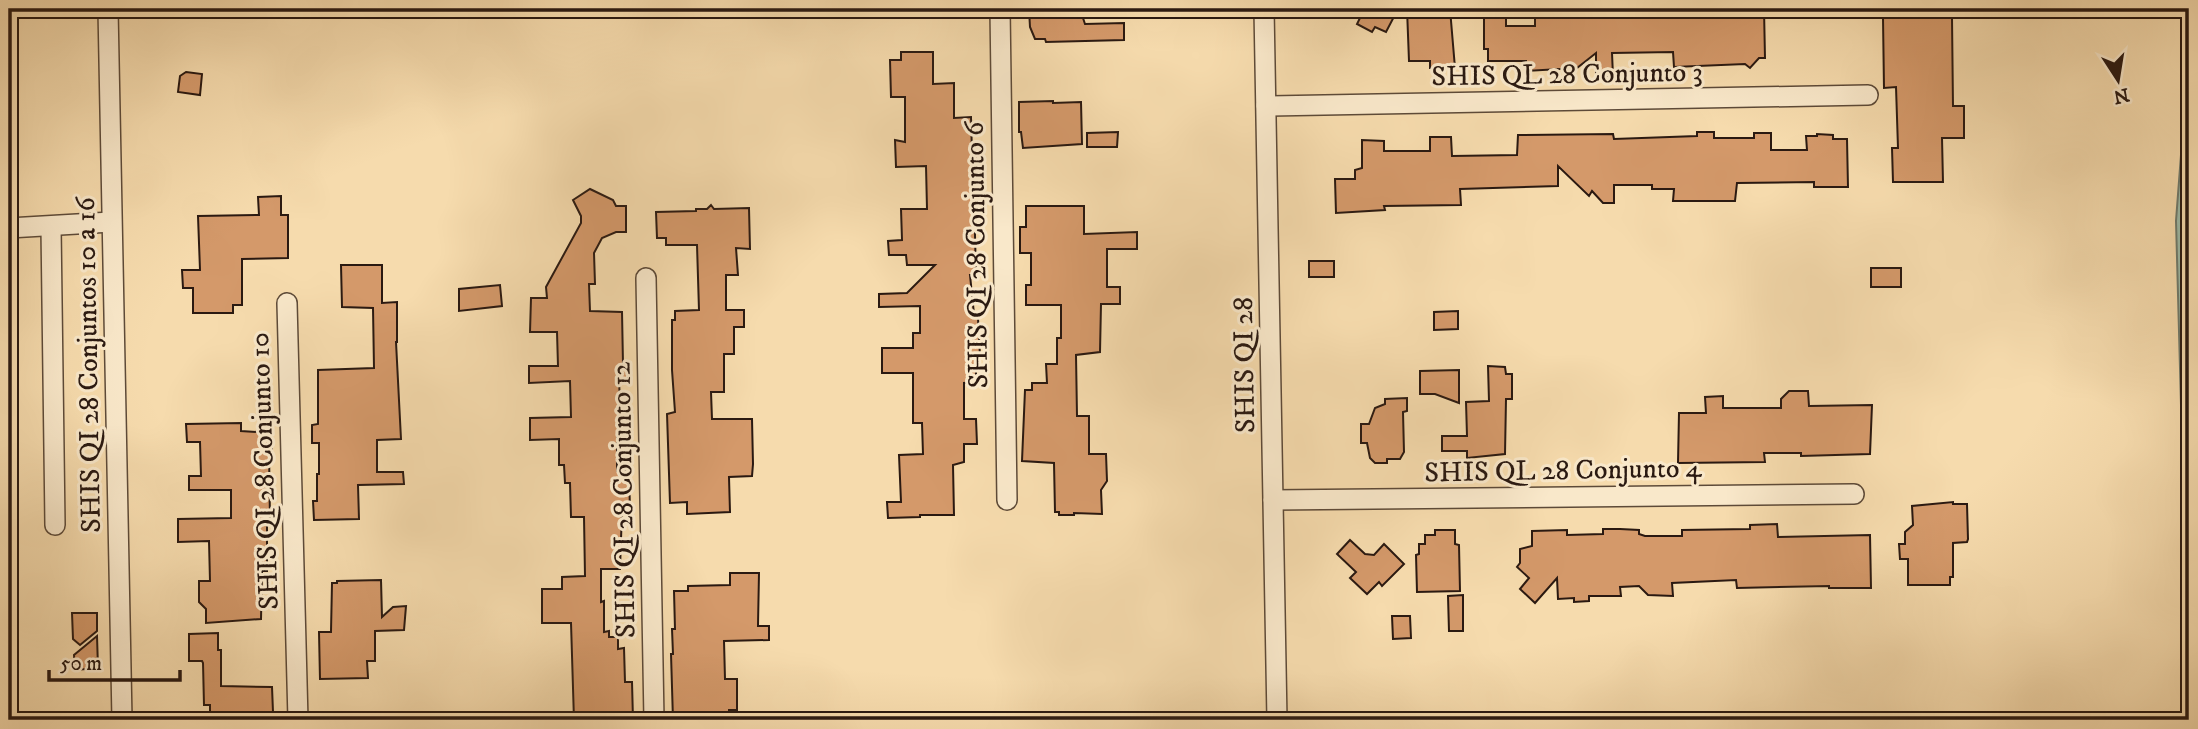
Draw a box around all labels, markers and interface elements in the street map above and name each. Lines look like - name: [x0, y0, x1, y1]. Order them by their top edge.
- north arrow: [2082, 46, 2152, 116]
- street label: SHIS QL 28 Conjunto 3: [1431, 55, 1703, 94]
- text: N: [2111, 82, 2131, 108]
- street label: SHIS QI 28 Conjunto 6: [957, 120, 996, 389]
- street label: SHIS QI 28 Conjuntos 10 a 16: [68, 195, 109, 533]
- street label: SHIS QI 28: [1226, 297, 1263, 433]
- street label: SHIS QI 28 Conjunto 10: [242, 332, 287, 610]
- street label: SHIS QI 28 Conjunto 12: [604, 361, 643, 638]
- street label: SHIS QL 28 Conjunto 4: [1424, 451, 1703, 490]
- scale bar: [49, 638, 180, 682]
- text: 50 m: [60, 651, 102, 677]

